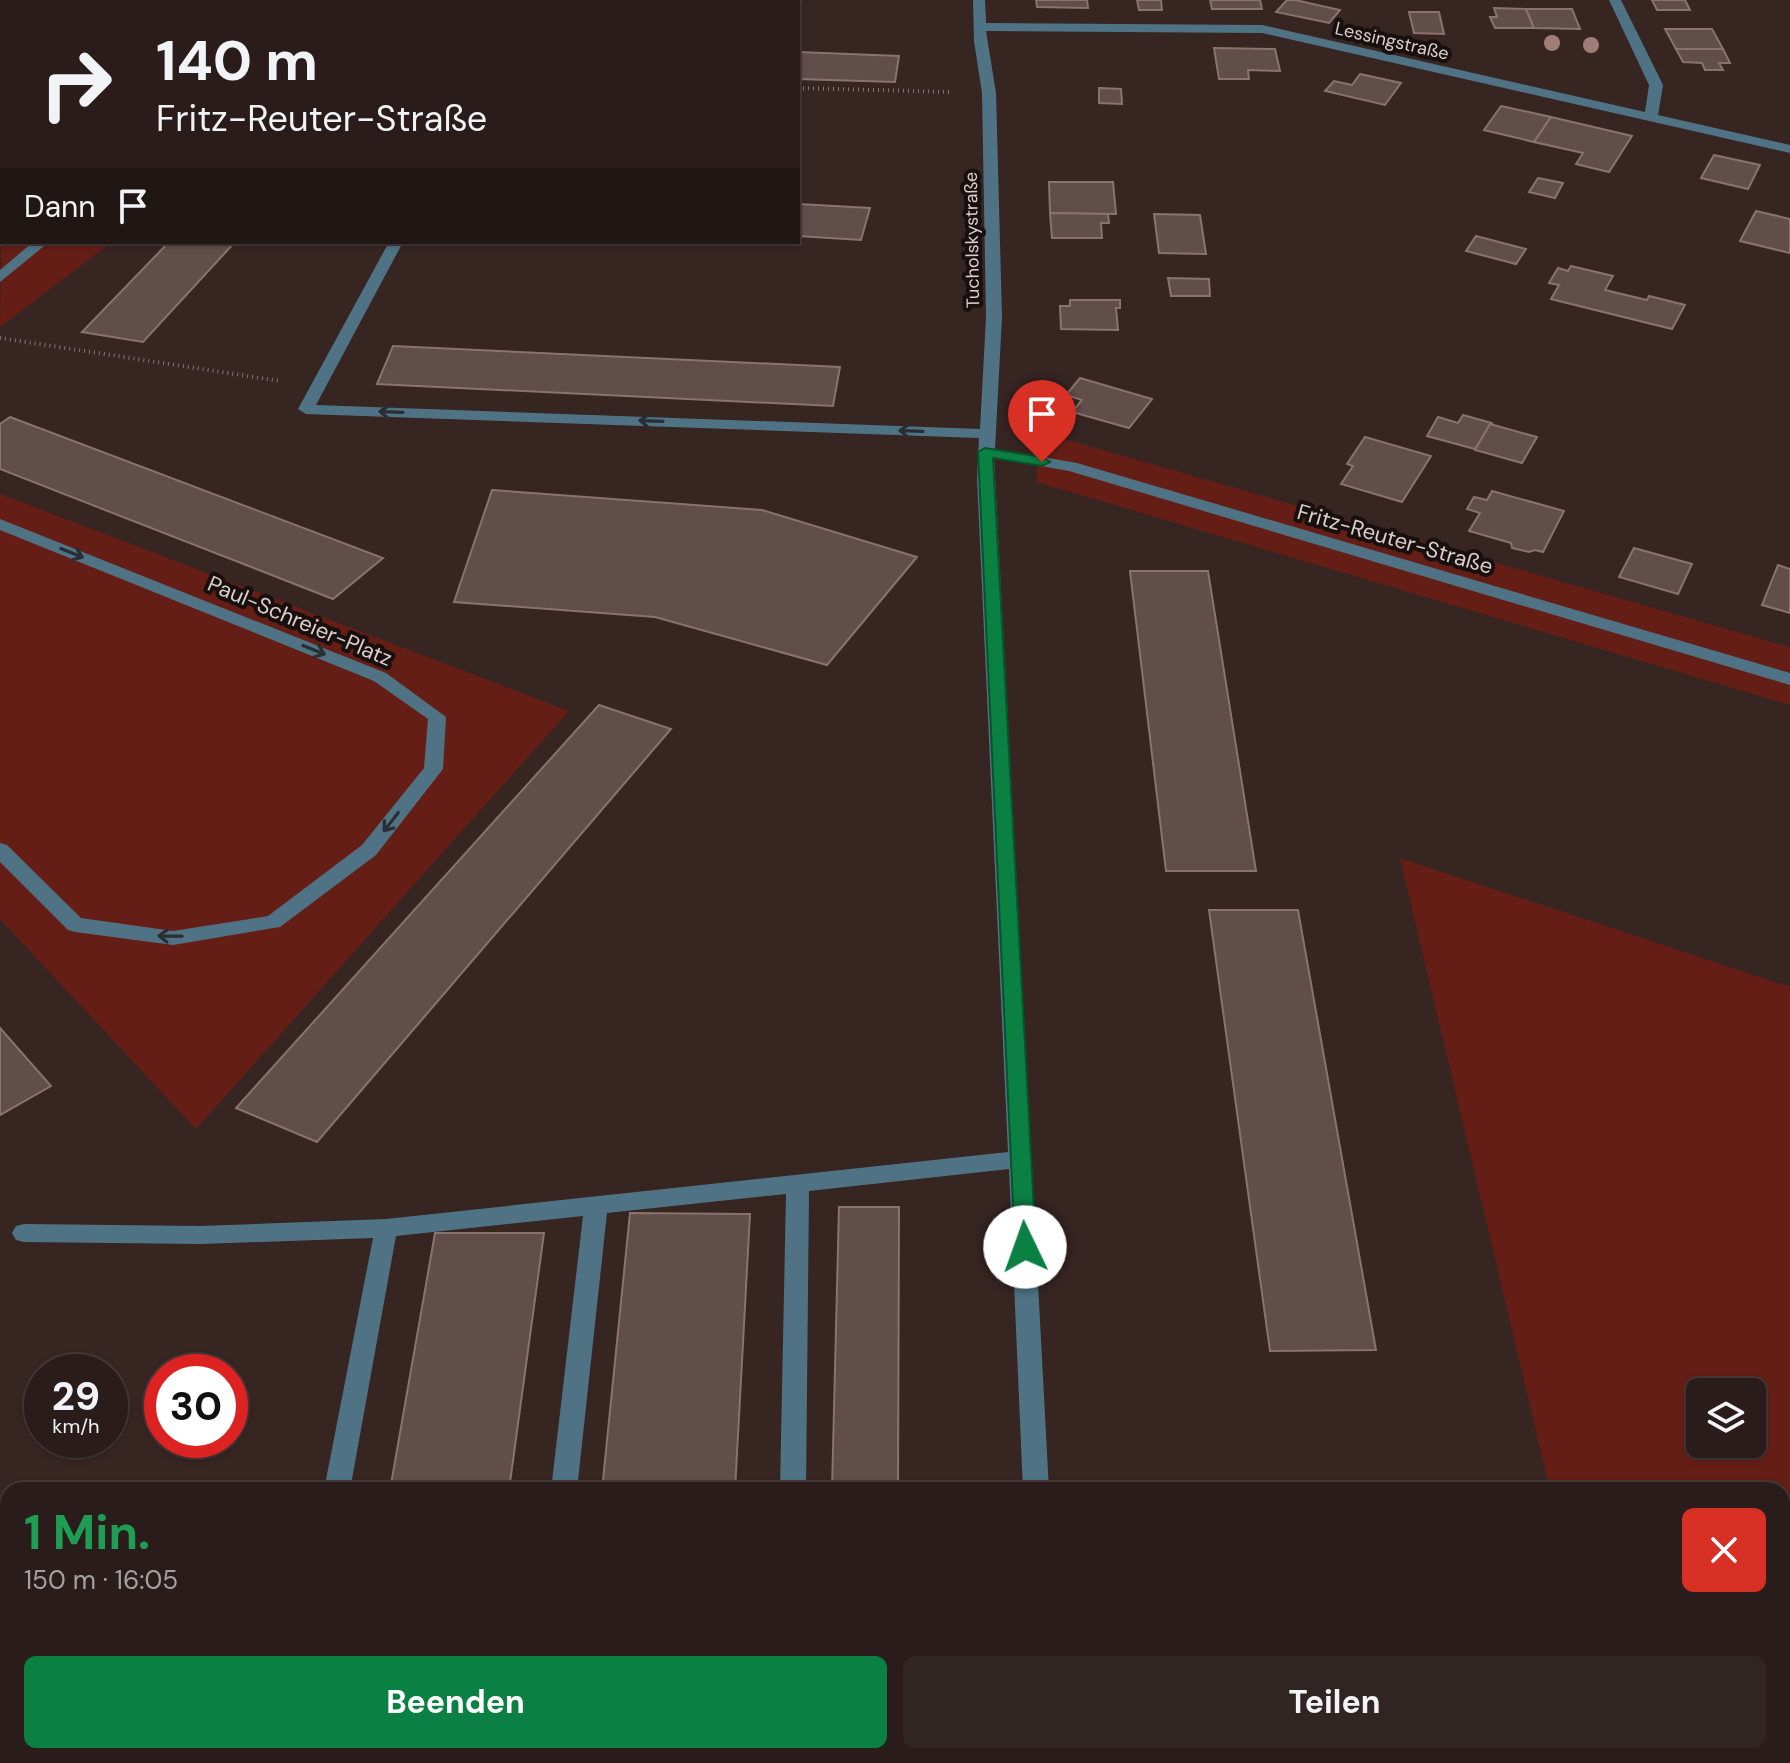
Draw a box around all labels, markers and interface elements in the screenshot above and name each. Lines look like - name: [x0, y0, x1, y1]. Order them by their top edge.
- street label: Lessingstraße: [1333, 16, 1451, 66]
- text: 140 m: [156, 24, 318, 97]
- icon: right: [24, 32, 128, 136]
- text: Fritz-Reuter-Straße: [156, 95, 487, 142]
- street label: Tucholskystraße: [959, 172, 985, 308]
- icon: arrive: [111, 184, 155, 228]
- text: Dann: [24, 187, 95, 226]
- pin: [1008, 380, 1076, 462]
- icon: arrive: [1020, 392, 1064, 436]
- one-way arrow: [378, 404, 405, 419]
- one-way arrow: [638, 414, 665, 429]
- one-way arrow: [898, 423, 925, 438]
- street label: Fritz-Reuter-Straße: [1294, 497, 1496, 581]
- one-way arrow: [59, 547, 84, 561]
- street label: Paul-Schreier-Platz: [203, 569, 397, 673]
- one-way arrow: [301, 644, 326, 658]
- one-way arrow: [383, 811, 400, 832]
- one-way arrow: [158, 929, 184, 944]
- position arrow: [983, 1205, 1067, 1289]
- speed limit sign: 30: [144, 1354, 248, 1458]
- text: 29: [52, 1370, 100, 1422]
- map controls: [1686, 1378, 1766, 1458]
- button: layers: [1686, 1378, 1766, 1458]
- text: km/h: [52, 1413, 100, 1439]
- text: 1 Min.: [24, 1501, 150, 1564]
- button: close: [1682, 1508, 1766, 1592]
- text: 150 m · 16:05: [24, 1563, 178, 1597]
- button: Beenden: [24, 1656, 887, 1748]
- button: Teilen: [903, 1656, 1766, 1748]

